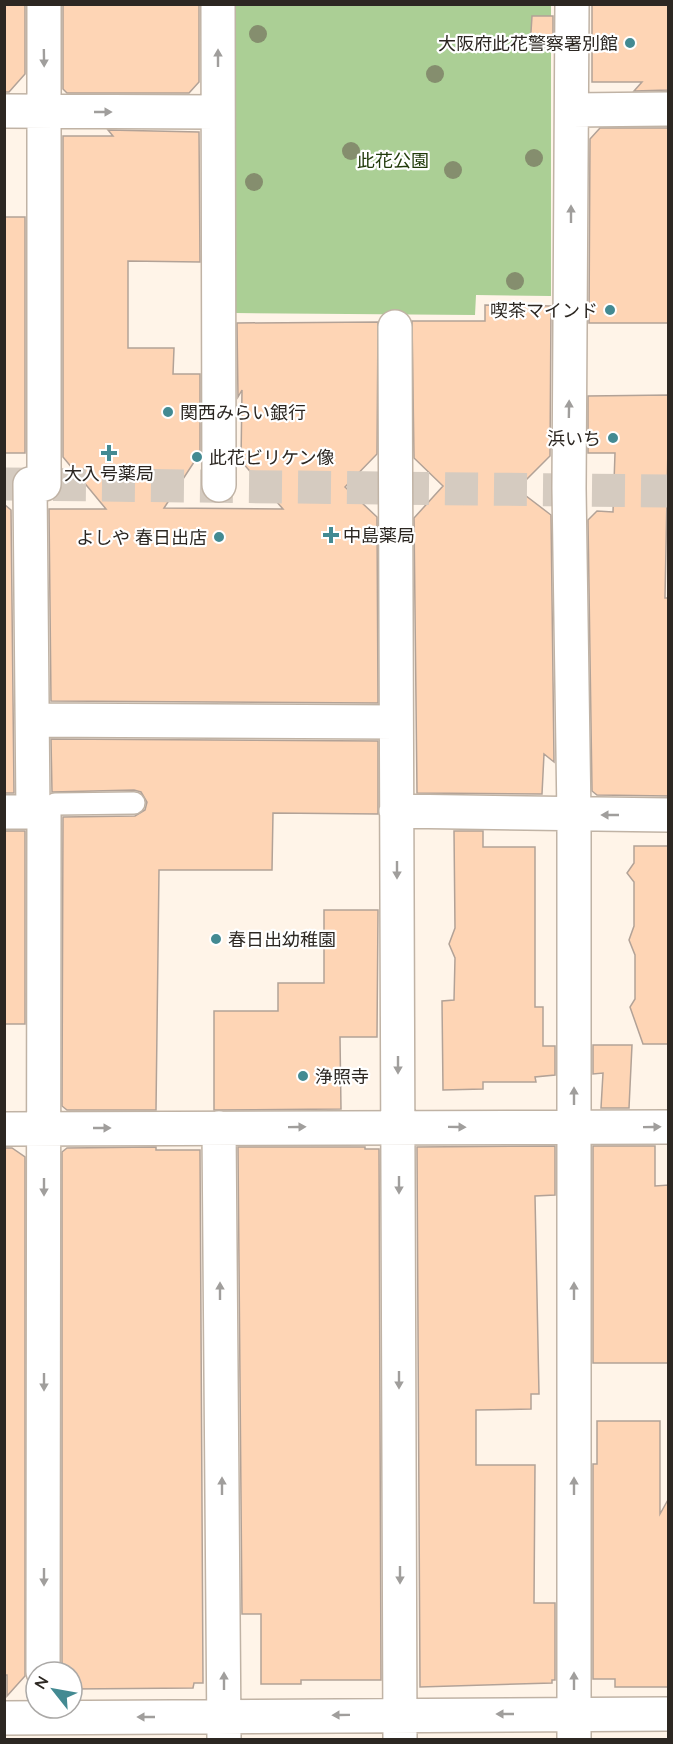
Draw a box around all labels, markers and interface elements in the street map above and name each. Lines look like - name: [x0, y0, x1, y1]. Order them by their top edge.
- place label: 大阪府此花警察署別館: [438, 32, 618, 55]
- marker: 大阪府此花警察署別館: [623, 36, 637, 50]
- one-way arrow: [39, 48, 49, 67]
- one-way arrow: [213, 49, 223, 68]
- one-way arrow: [93, 107, 112, 117]
- park label: 此花公園: [357, 149, 429, 172]
- one-way arrow: [566, 204, 576, 223]
- place label: 喫茶マインド: [490, 299, 598, 322]
- marker: 喫茶マインド: [603, 303, 617, 317]
- one-way arrow: [564, 399, 574, 418]
- place label: 関西みらい銀行: [180, 401, 306, 424]
- marker: 関西みらい銀行: [161, 405, 175, 419]
- place label: 浜いち: [547, 427, 601, 450]
- marker: 浜いち: [606, 431, 620, 445]
- marker: 大入号薬局: [102, 446, 116, 460]
- place label: 此花ビリケン像: [209, 446, 334, 469]
- marker: 此花ビリケン像: [190, 450, 204, 464]
- place label: 大入号薬局: [64, 462, 154, 485]
- place label: 中島薬局: [343, 524, 415, 547]
- place label: よしや 春日出店: [76, 526, 207, 549]
- marker: 中島薬局: [324, 528, 338, 542]
- marker: よしや 春日出店: [212, 530, 226, 544]
- one-way arrow: [601, 811, 620, 820]
- one-way arrow: [392, 860, 401, 879]
- place label: 春日出幼稚園: [228, 928, 336, 951]
- marker: 春日出幼稚園: [209, 932, 223, 946]
- one-way arrow: [393, 1055, 403, 1074]
- place label: 浄照寺: [315, 1065, 369, 1088]
- marker: 浄照寺: [296, 1069, 310, 1083]
- one-way arrow: [569, 1087, 579, 1106]
- one-way arrow: [288, 1122, 307, 1132]
- one-way arrow: [448, 1122, 467, 1132]
- one-way arrow: [93, 1123, 112, 1133]
- one-way arrow: [643, 1123, 662, 1132]
- one-way arrow: [394, 1175, 404, 1194]
- one-way arrow: [39, 1177, 49, 1196]
- one-way arrow: [215, 1282, 225, 1301]
- one-way arrow: [569, 1282, 579, 1301]
- one-way arrow: [394, 1370, 404, 1389]
- one-way arrow: [39, 1372, 49, 1391]
- one-way arrow: [217, 1477, 227, 1496]
- one-way arrow: [569, 1477, 579, 1496]
- one-way arrow: [395, 1565, 405, 1584]
- one-way arrow: [39, 1567, 49, 1586]
- north arrow: [24, 1660, 84, 1720]
- text: N: [30, 1672, 53, 1692]
- one-way arrow: [219, 1672, 229, 1691]
- one-way arrow: [569, 1672, 579, 1691]
- one-way arrow: [496, 1709, 515, 1719]
- one-way arrow: [332, 1710, 351, 1720]
- one-way arrow: [137, 1712, 156, 1722]

